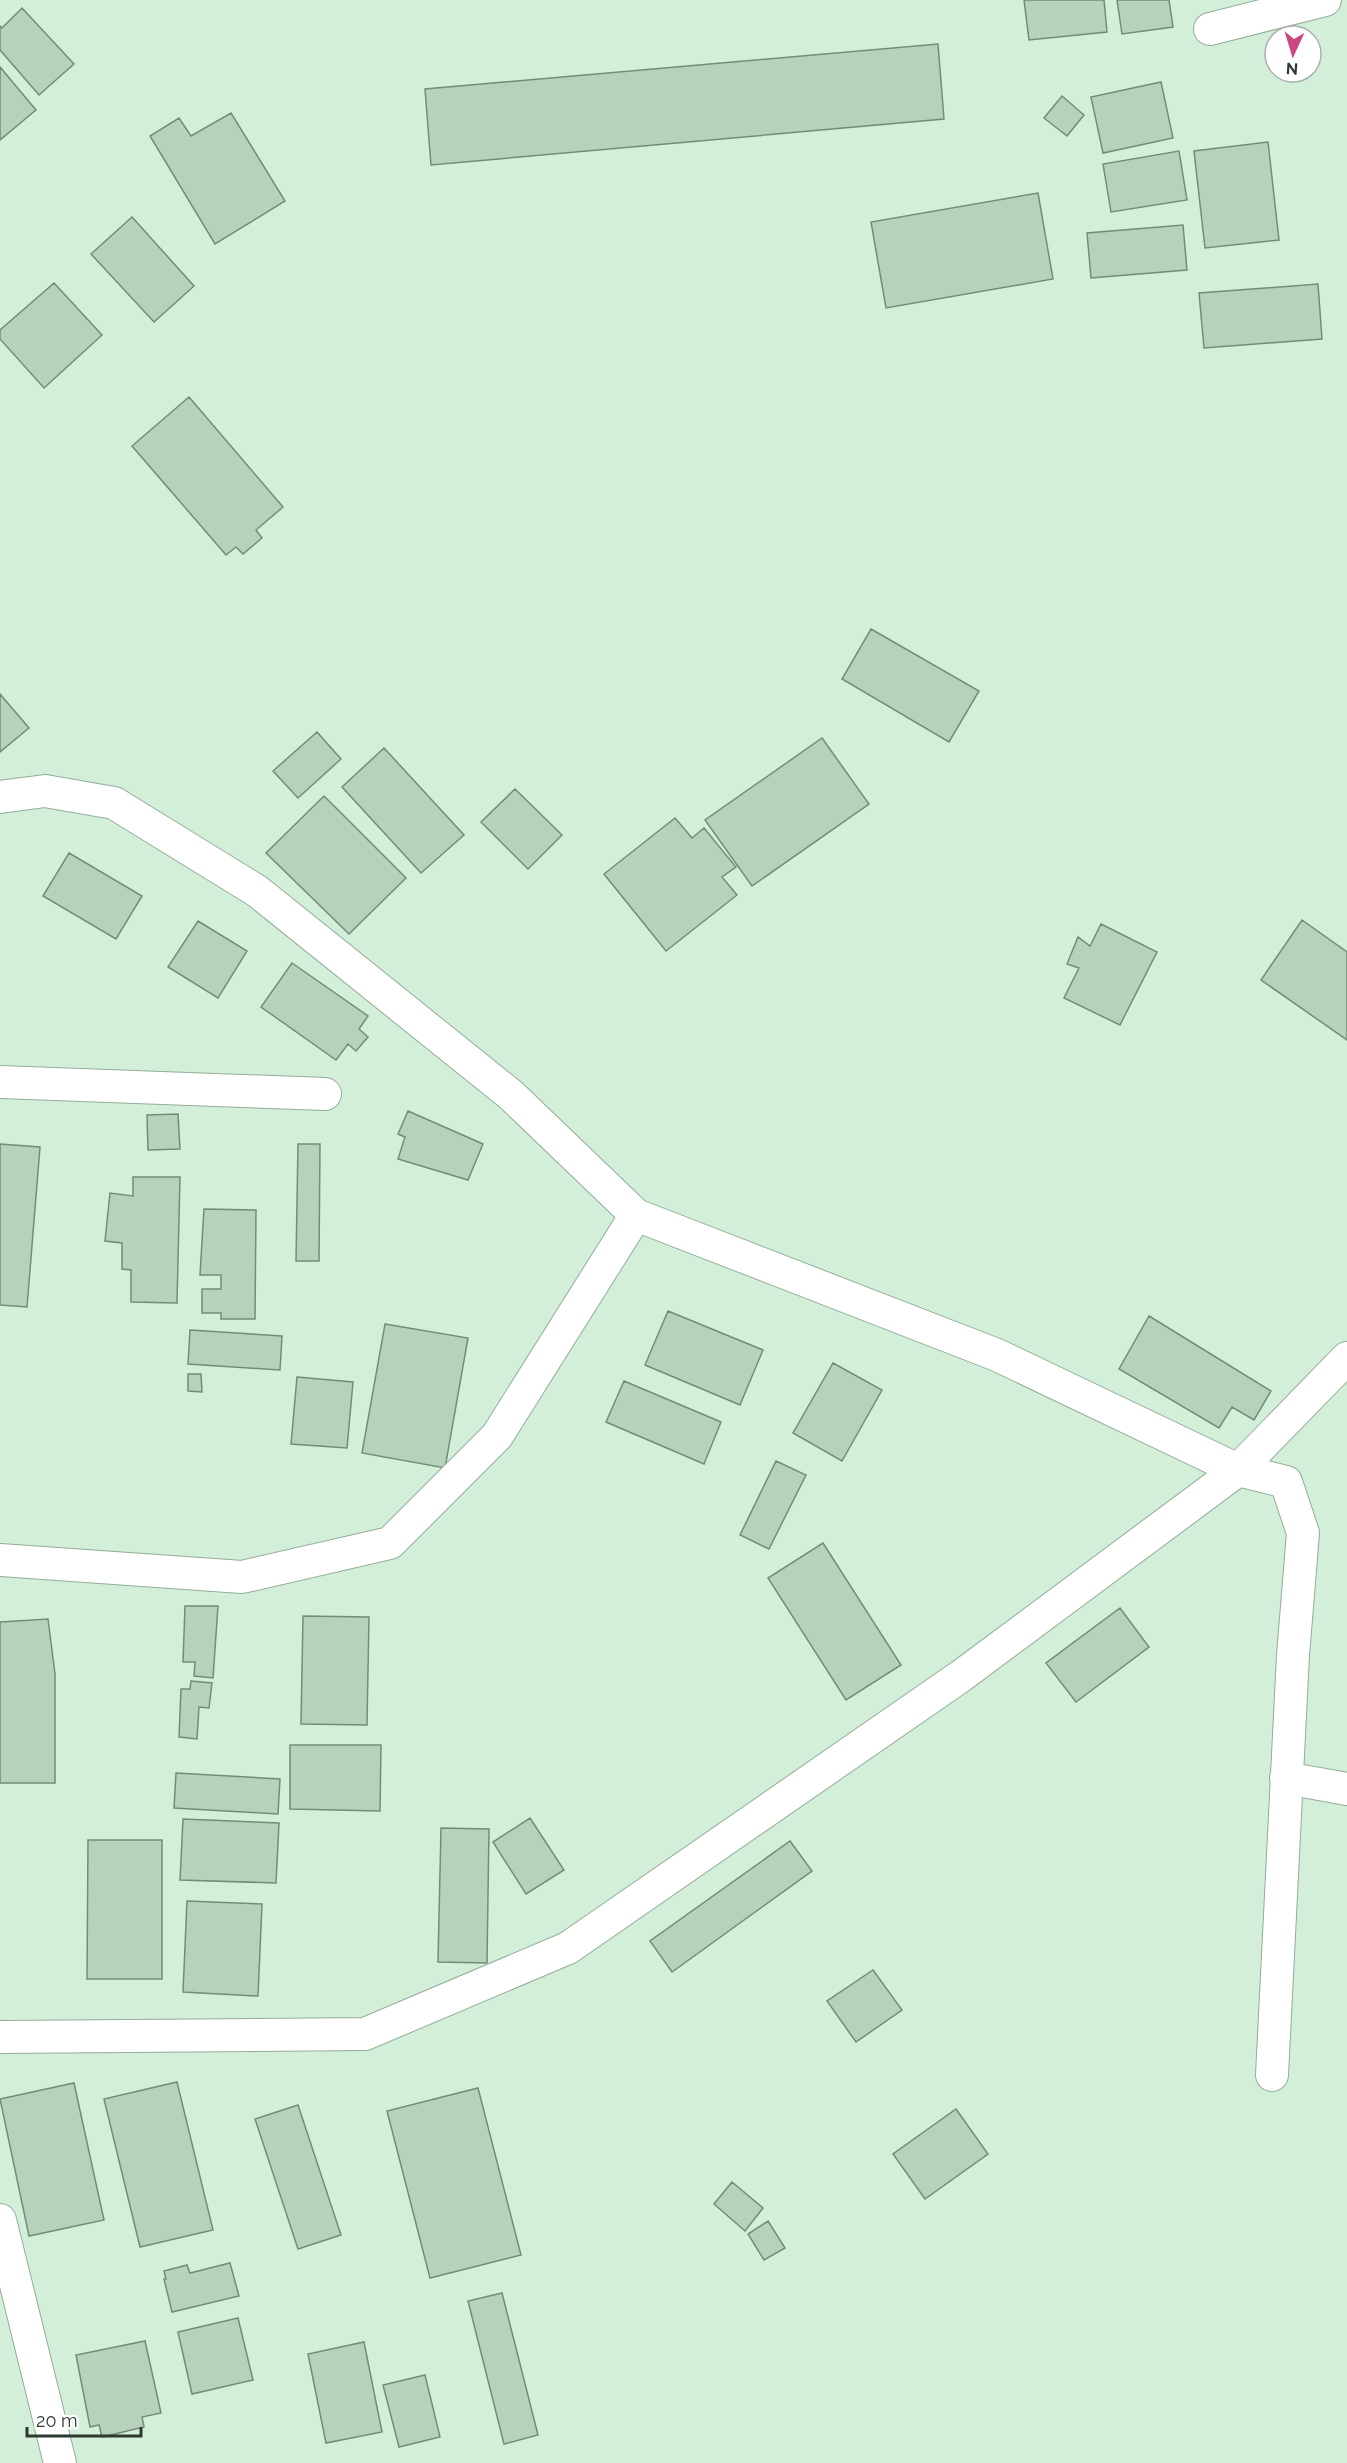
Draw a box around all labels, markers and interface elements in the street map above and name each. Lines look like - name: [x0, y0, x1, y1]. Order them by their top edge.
- north arrow: [1263, 24, 1323, 84]
- text: N: [1285, 59, 1299, 78]
- scale bar: [27, 2400, 141, 2438]
- text: 20 m: [36, 2410, 78, 2431]

